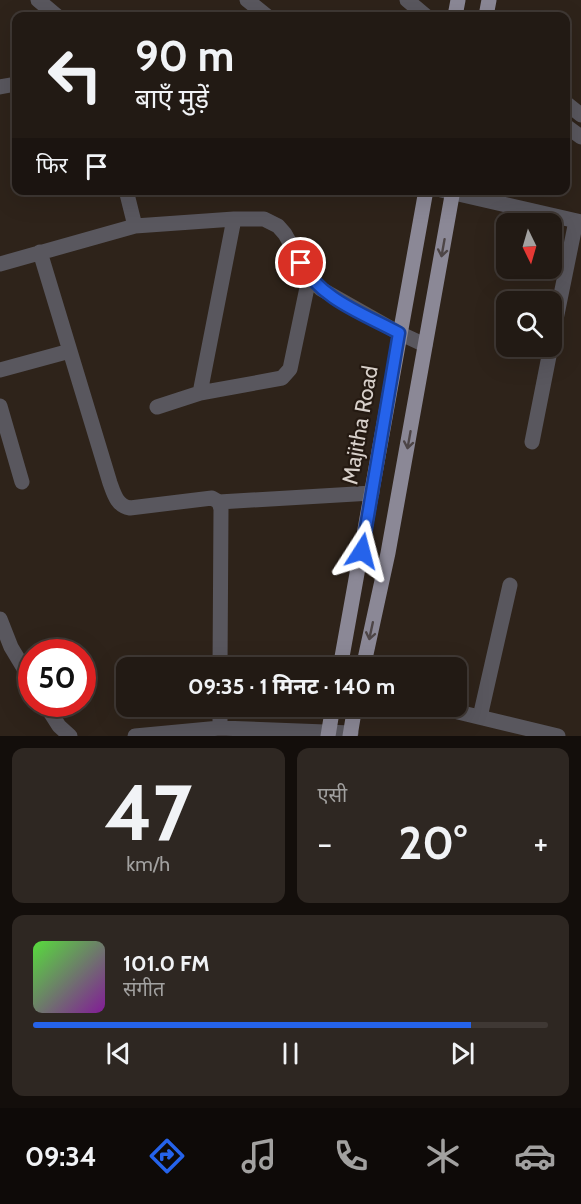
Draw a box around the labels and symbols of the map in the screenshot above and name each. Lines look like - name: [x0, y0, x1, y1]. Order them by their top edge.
- north arrow: [496, 213, 562, 279]
- pin: [275, 237, 326, 288]
- one-way arrow: [437, 238, 448, 257]
- street label: Majitha Road: [336, 363, 384, 487]
- one-way arrow: [403, 430, 414, 449]
- position arrow: [330, 519, 394, 583]
- one-way arrow: [365, 621, 376, 641]
- speed limit sign: 50: [18, 639, 96, 717]

